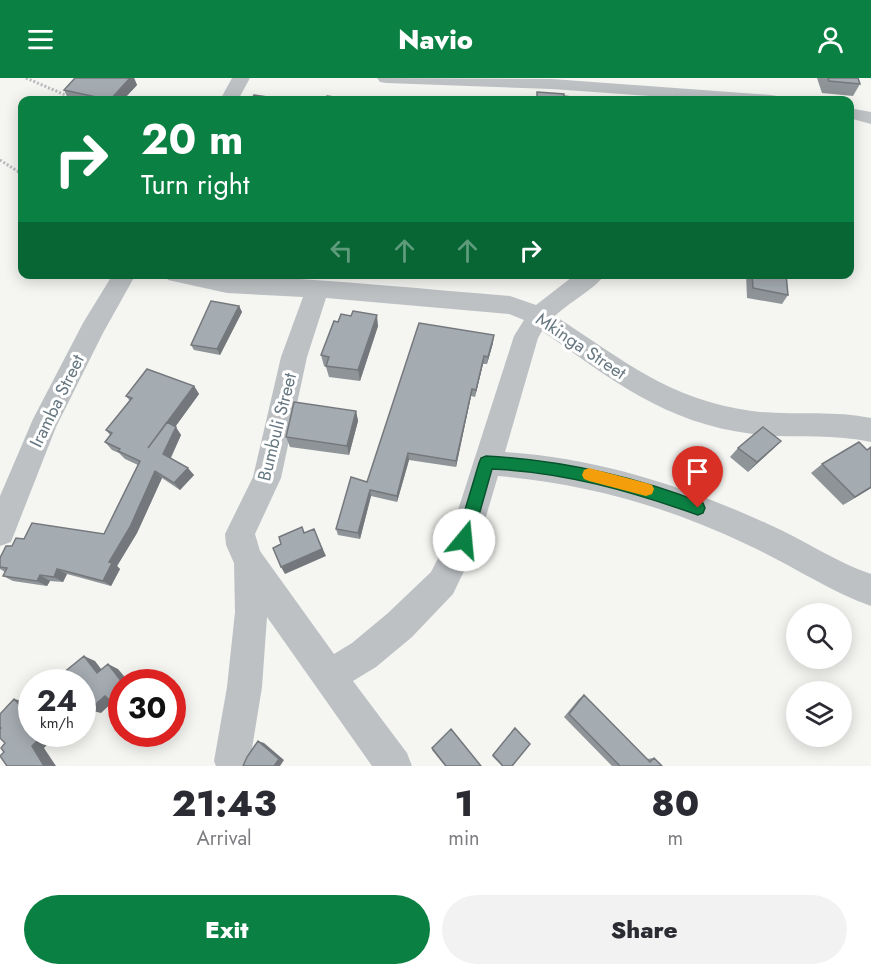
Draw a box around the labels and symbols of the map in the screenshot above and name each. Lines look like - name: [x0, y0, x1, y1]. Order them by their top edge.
- street label: Mkinga Street: [531, 306, 632, 386]
- street label: Iramba Street: [23, 350, 91, 452]
- street label: Bumbuli Street: [251, 370, 303, 484]
- pin: [672, 446, 723, 508]
- position arrow: [432, 508, 496, 572]
- speed limit sign: 30: [108, 669, 186, 747]

